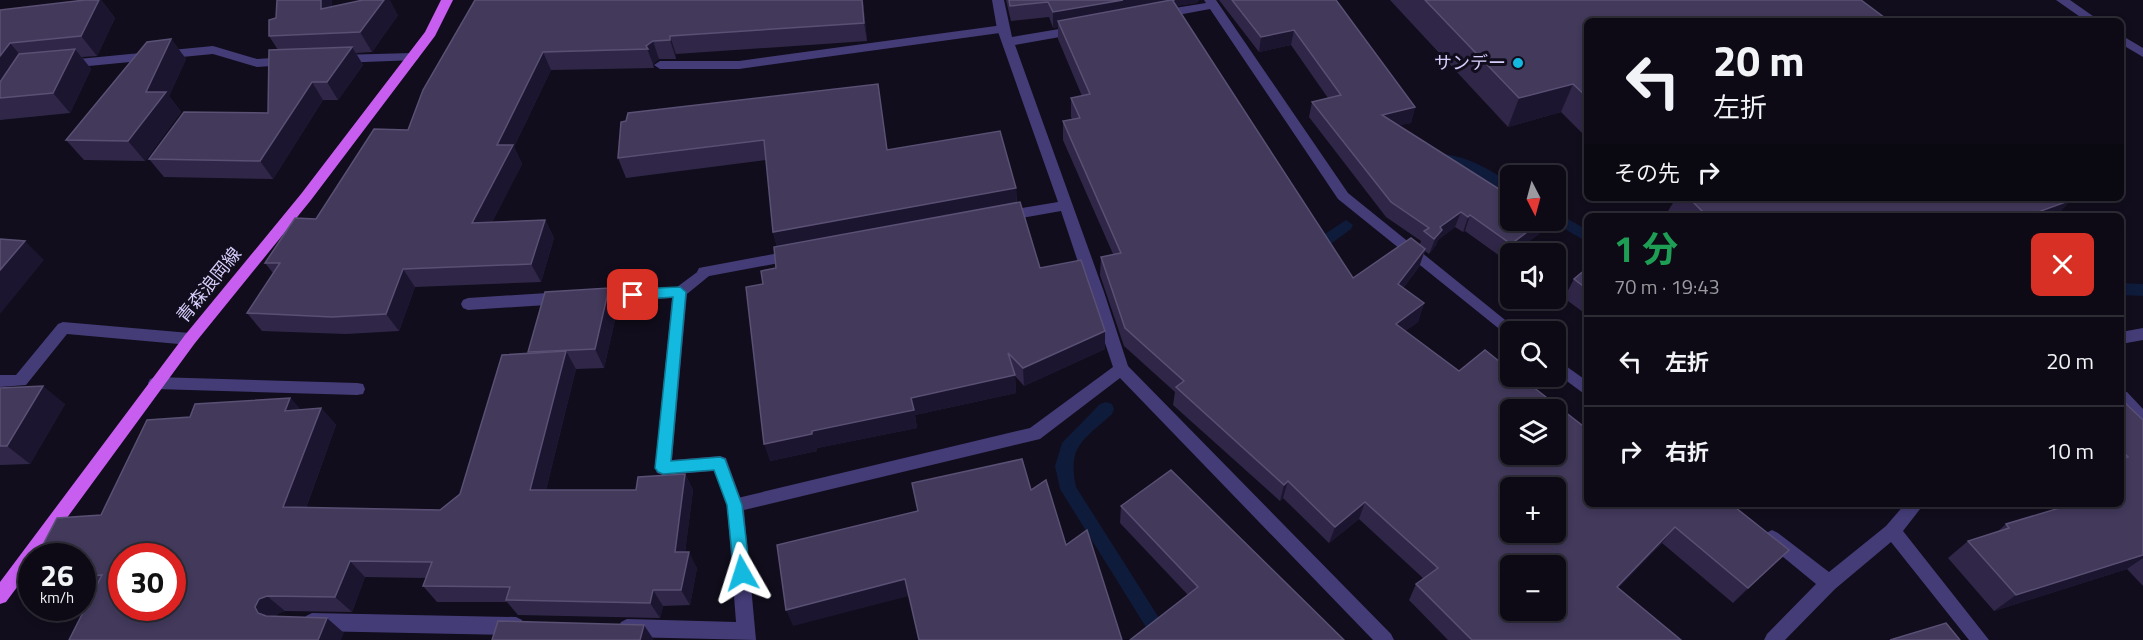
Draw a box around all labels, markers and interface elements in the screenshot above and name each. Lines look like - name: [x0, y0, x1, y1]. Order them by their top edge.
- text: 20 m: [1713, 28, 1805, 92]
- icon: left: [1614, 42, 1692, 120]
- place label: サンデー: [1434, 49, 1506, 76]
- marker: サンデー: [1511, 56, 1525, 70]
- text: 左折: [1713, 86, 1767, 127]
- text: その先: [1614, 156, 1680, 190]
- icon: right: [1692, 156, 1725, 189]
- north arrow: [1500, 165, 1566, 231]
- map controls: [1500, 165, 1566, 621]
- text: 1 分: [1614, 221, 1678, 276]
- button: close: [2031, 233, 2094, 296]
- street label: 青森浪岡線: [170, 241, 247, 328]
- button: sound: [1500, 243, 1566, 309]
- pin: [607, 269, 658, 320]
- text: 70 m · 19:43: [1614, 271, 1720, 302]
- icon: arrive: [616, 278, 649, 311]
- button: search: [1500, 321, 1566, 387]
- text: 20 m: [2046, 344, 2094, 378]
- icon: left: [1614, 345, 1647, 378]
- text: 左折: [1665, 345, 1709, 379]
- button: layers: [1500, 399, 1566, 465]
- text: 10 m: [2046, 434, 2094, 468]
- icon: right: [1614, 435, 1647, 468]
- text: 右折: [1665, 435, 1709, 469]
- button: +: [1500, 477, 1566, 543]
- position arrow: [710, 541, 774, 605]
- speed limit sign: 30: [108, 543, 186, 621]
- text: 26: [40, 552, 74, 598]
- button: −: [1500, 555, 1566, 621]
- text: km/h: [40, 586, 74, 609]

